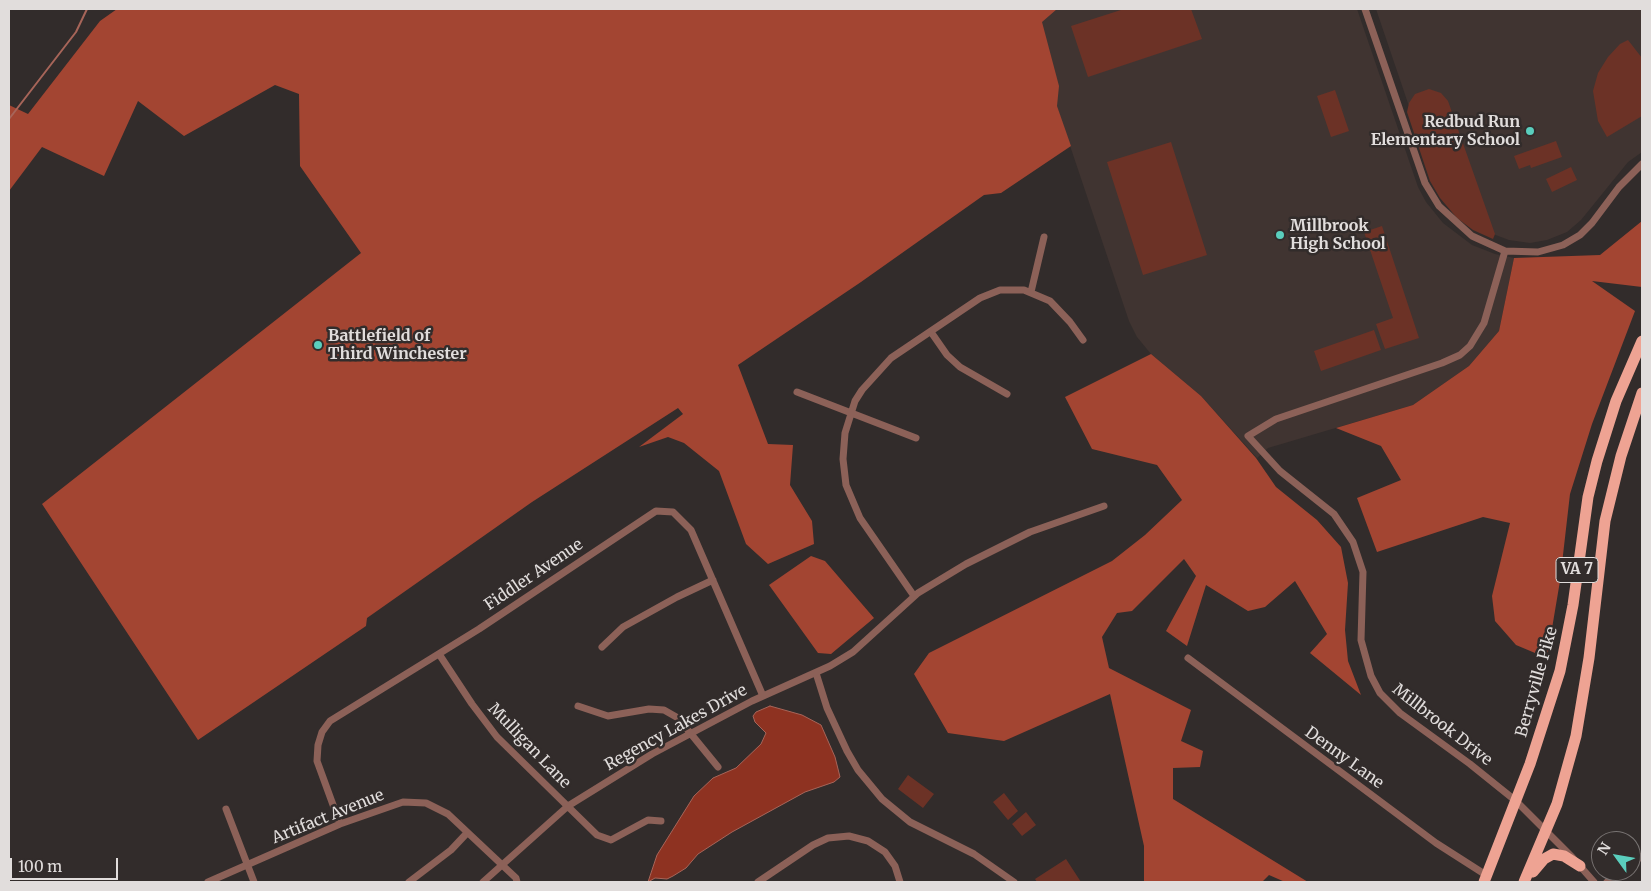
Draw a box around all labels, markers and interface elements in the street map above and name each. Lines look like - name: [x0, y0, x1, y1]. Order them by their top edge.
- place label: Redbud Run Elementary School: [1371, 112, 1520, 150]
- marker: Redbud Run Elementary School: [1524, 125, 1536, 137]
- place label: Millbrook High School: [1290, 216, 1386, 254]
- marker: Millbrook High School: [1274, 229, 1286, 241]
- place label: Battlefield of Third Winchester: [328, 326, 467, 364]
- marker: Battlefield of Third Winchester: [312, 339, 324, 351]
- street label: Fiddler Avenue: [481, 535, 587, 615]
- road number: VA 7: [1556, 558, 1598, 582]
- street label: Berryville Pike: [1512, 625, 1562, 739]
- street label: Millbrook Drive: [1388, 680, 1496, 770]
- street label: Regency Lakes Drive: [602, 681, 750, 775]
- street label: Mulligan Lane: [484, 699, 574, 793]
- street label: Denny Lane: [1301, 723, 1387, 793]
- street label: Artifact Avenue: [269, 786, 387, 848]
- north arrow: [1591, 831, 1641, 881]
- text: N: [1594, 839, 1615, 858]
- scale bar: [12, 848, 120, 880]
- text: 100 m: [18, 857, 62, 876]

